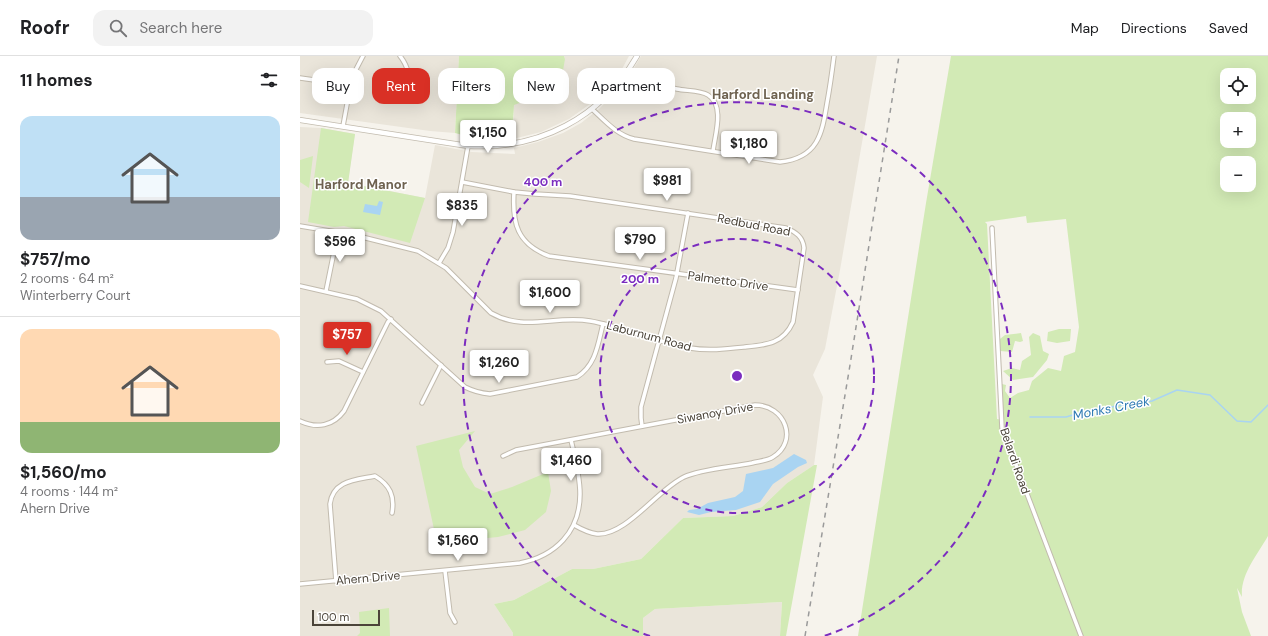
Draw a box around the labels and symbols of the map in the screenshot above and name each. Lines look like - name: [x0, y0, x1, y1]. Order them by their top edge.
- district label: Harford Landing: [712, 86, 814, 103]
- pin: $1,150: [455, 120, 521, 154]
- pin: $1,180: [716, 131, 782, 165]
- pin: $981: [643, 168, 691, 202]
- text: 400 m: [524, 174, 562, 190]
- district label: Harford Manor: [315, 176, 408, 193]
- pin: $835: [438, 193, 486, 227]
- street label: Redbud Road: [716, 210, 792, 240]
- pin: $790: [616, 227, 664, 261]
- pin: $596: [316, 229, 364, 263]
- street label: Palmetto Drive: [687, 267, 769, 295]
- text: 200 m: [621, 271, 659, 287]
- pin: $1,600: [517, 280, 583, 314]
- street label: Laburnum Road: [605, 317, 693, 355]
- pin: $757: [323, 322, 371, 356]
- pin: $1,260: [466, 350, 532, 384]
- centre of rings: [730, 369, 744, 383]
- water label: Monks Creek: [1071, 392, 1151, 424]
- street label: Siwanoy Drive: [676, 398, 755, 428]
- street label: Belardi Road: [996, 426, 1034, 496]
- pin: $1,460: [538, 448, 604, 482]
- pin: $1,560: [425, 528, 491, 562]
- street label: Ahern Drive: [335, 567, 401, 589]
- scale bar: [312, 608, 380, 627]

